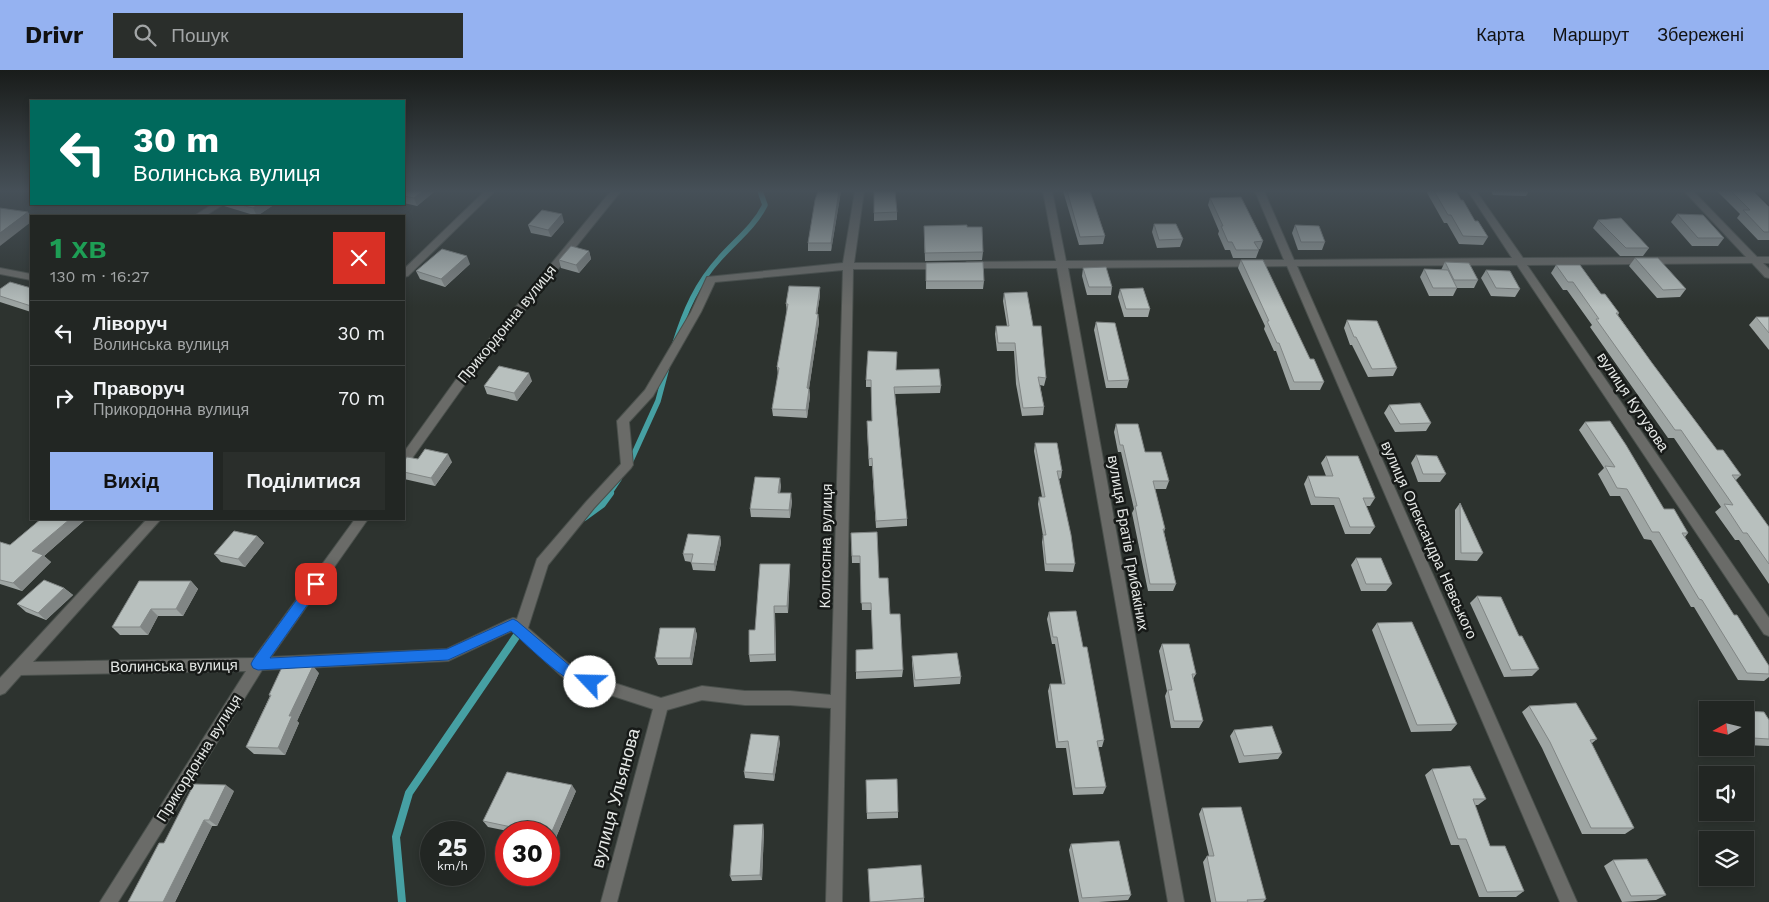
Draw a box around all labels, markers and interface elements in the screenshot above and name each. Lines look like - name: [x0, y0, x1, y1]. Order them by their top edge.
- search box: [113, 13, 463, 58]
- text: Drivr: [25, 21, 83, 49]
- icon: search: [131, 21, 159, 49]
- text: Пошук: [171, 24, 229, 47]
- text: Карта: [1476, 24, 1524, 45]
- text: Маршрут: [1552, 24, 1629, 45]
- text: Збережені: [1657, 24, 1744, 45]
- text: 30 m: [133, 119, 219, 161]
- icon: left: [50, 120, 115, 185]
- text: Волинська вулиця: [133, 161, 320, 186]
- text: 1 хв: [50, 230, 107, 265]
- button: close: [333, 232, 385, 284]
- street label: Прикордонна вулиця: [454, 261, 560, 387]
- text: 130 m · 16:27: [50, 267, 149, 286]
- text: Ліворуч: [93, 312, 168, 335]
- icon: left: [50, 319, 78, 347]
- text: 30 m: [338, 322, 385, 345]
- text: Волинська вулиця: [93, 335, 229, 354]
- street label: вулиця Кутузова: [1593, 349, 1673, 456]
- text: Праворуч: [93, 377, 185, 400]
- icon: right: [50, 384, 78, 412]
- text: 70 m: [338, 387, 385, 410]
- text: Прикордонна вулиця: [93, 400, 249, 419]
- street label: вулиця Олександра Невського: [1377, 438, 1481, 642]
- button: Вихід: [50, 452, 213, 510]
- button: Поділитися: [223, 452, 385, 510]
- street label: вулиця Братів Грибакіних: [1104, 454, 1152, 633]
- street label: Колгоспна вулиця: [816, 483, 836, 609]
- pin: [295, 563, 337, 605]
- icon: arrive: [302, 570, 330, 598]
- position arrow: [563, 655, 615, 707]
- street label: Волинська вулиця: [110, 656, 238, 676]
- street label: Прикордонна вулиця: [153, 691, 245, 825]
- north arrow: [1699, 701, 1754, 756]
- map controls: [1699, 701, 1754, 886]
- street label: вулиця Ульянова: [586, 725, 644, 870]
- button: sound: [1699, 766, 1754, 821]
- speed limit sign: 30: [495, 821, 560, 886]
- button: layers: [1699, 831, 1754, 886]
- text: 25: [438, 833, 467, 862]
- text: km/h: [437, 859, 468, 873]

